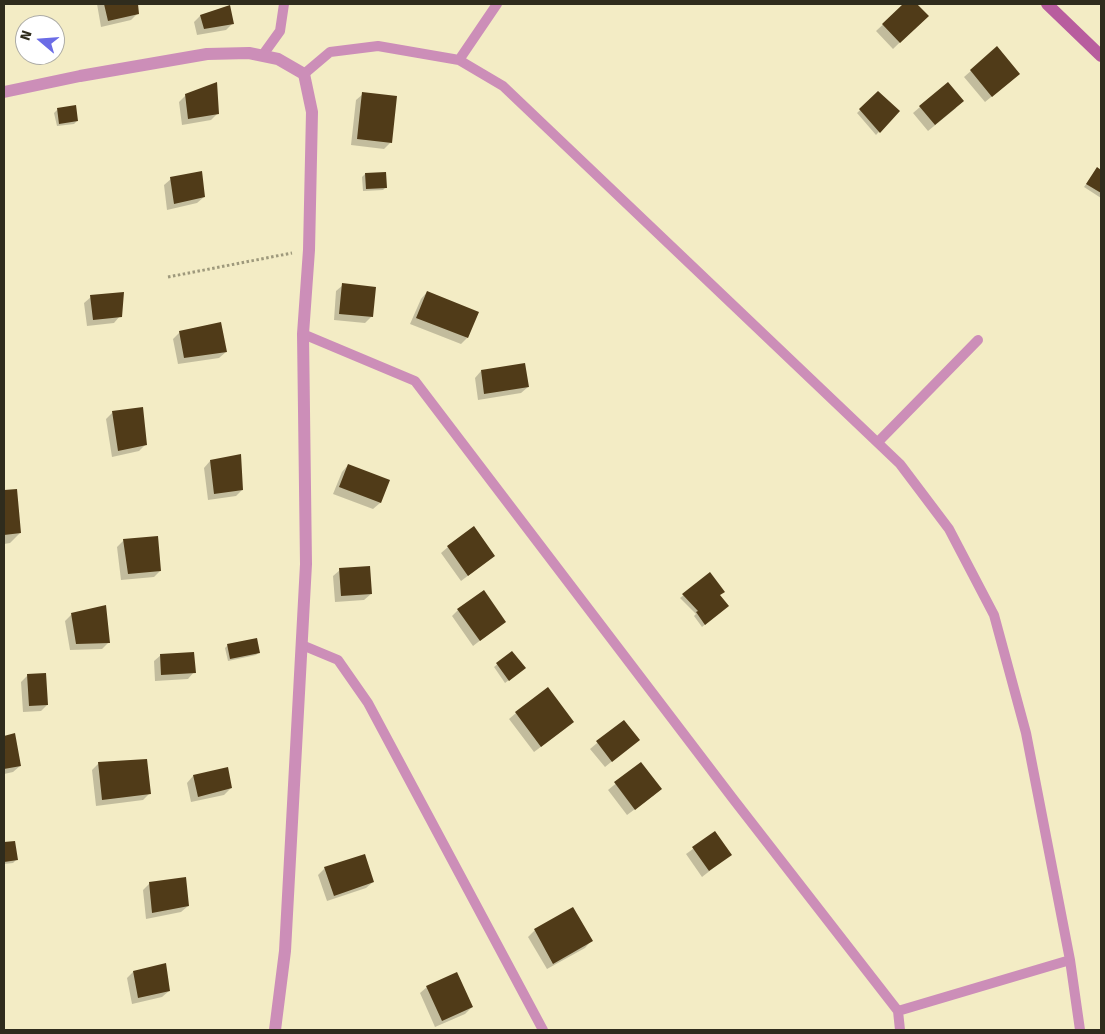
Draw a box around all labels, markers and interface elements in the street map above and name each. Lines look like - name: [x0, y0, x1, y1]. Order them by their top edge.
- north arrow: [15, 15, 65, 65]
- text: N: [17, 28, 36, 43]

